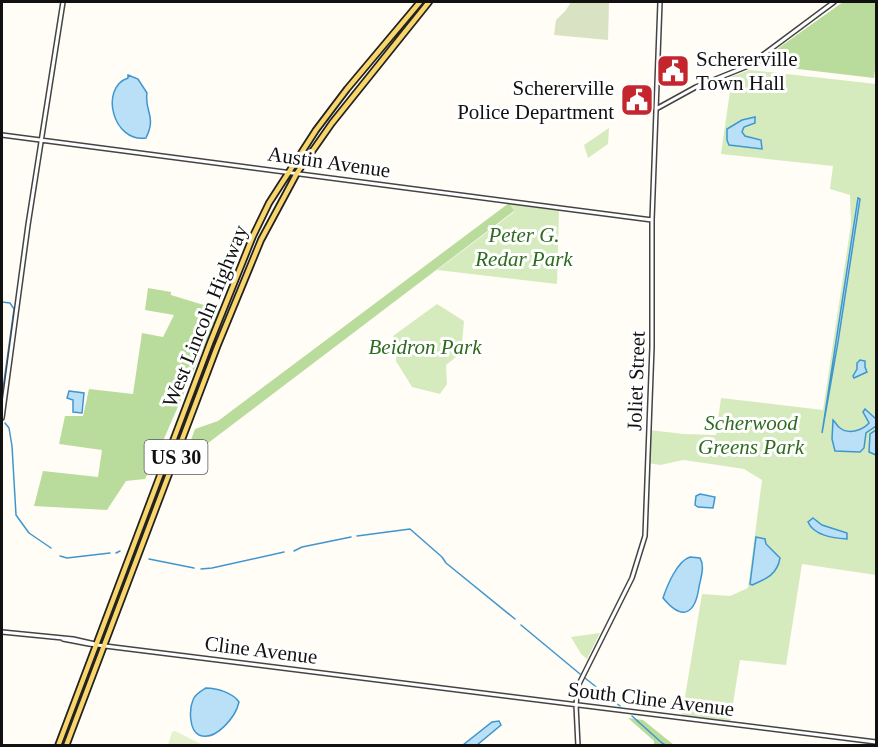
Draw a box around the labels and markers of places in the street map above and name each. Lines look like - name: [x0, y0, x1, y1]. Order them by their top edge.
- place label: Schererville Town Hall: [696, 47, 797, 95]
- public building icon: Schererville Town Hall: [655, 53, 691, 89]
- place label: Schererville Police Department: [457, 76, 614, 124]
- public building icon: Schererville Police Department: [619, 82, 655, 118]

